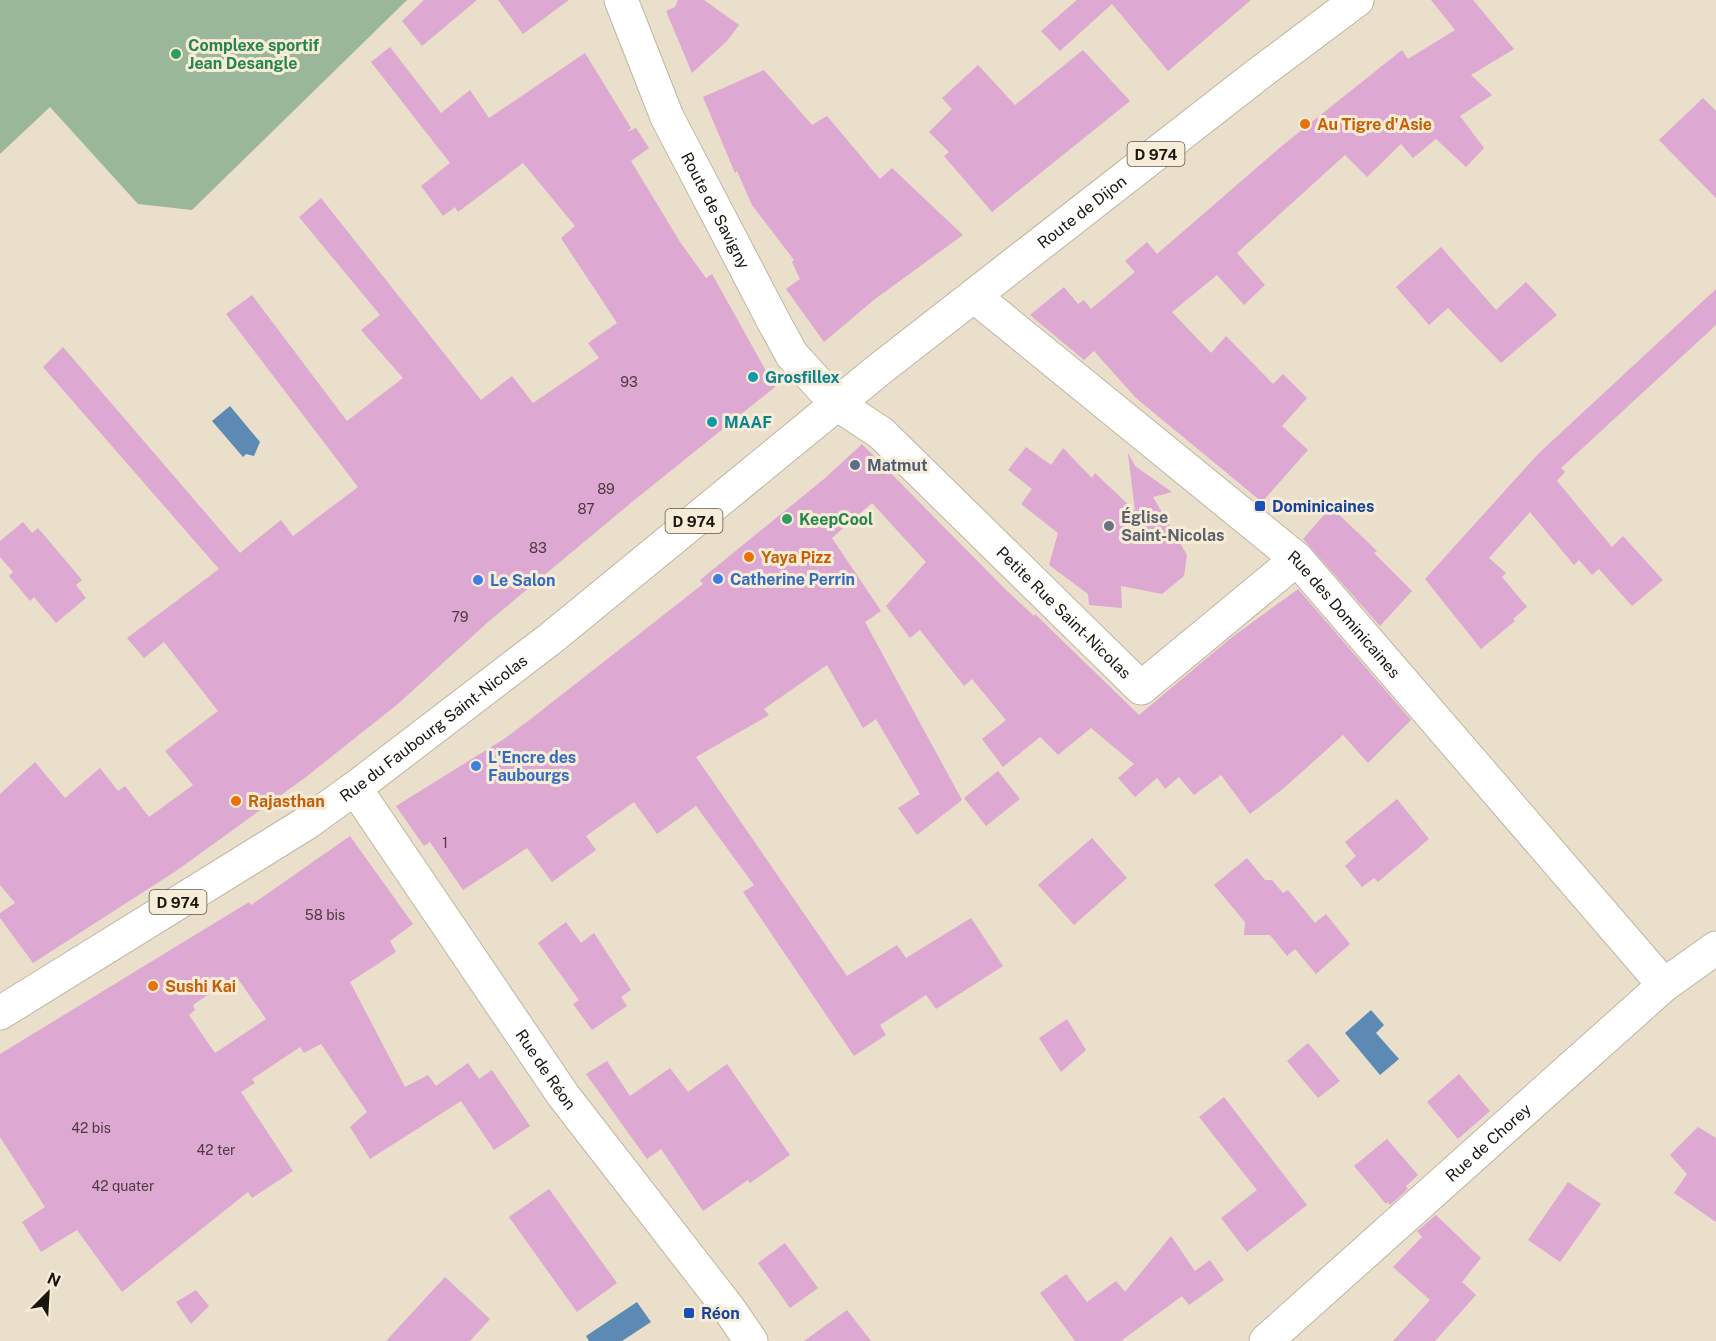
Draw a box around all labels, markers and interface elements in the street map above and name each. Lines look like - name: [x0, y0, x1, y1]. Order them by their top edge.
- place label: Complexe sportif Jean Desangle: [188, 36, 320, 73]
- marker: Complexe sportif Jean Desangle: [169, 47, 183, 61]
- place label: Au Tigre d'Asie: [1317, 115, 1432, 134]
- marker: Au Tigre d'Asie: [1298, 117, 1312, 131]
- road number: D 974: [1128, 142, 1184, 166]
- street label: Route de Savigny: [677, 149, 754, 272]
- street label: Route de Dijon: [1033, 171, 1130, 252]
- place label: Grosfillex: [765, 368, 840, 387]
- marker: Grosfillex: [746, 370, 760, 384]
- house number: 93: [620, 374, 638, 390]
- place label: MAAF: [724, 413, 772, 432]
- marker: MAAF: [705, 415, 719, 429]
- place label: Matmut: [867, 456, 928, 475]
- marker: Matmut: [848, 458, 862, 472]
- house number: 89: [597, 481, 615, 497]
- place label: Dominicaines: [1272, 497, 1374, 516]
- marker: Dominicaines: [1253, 499, 1267, 513]
- house number: 87: [577, 501, 595, 517]
- place label: Église Saint-Nicolas: [1121, 507, 1225, 545]
- road number: D 974: [666, 509, 722, 533]
- place label: KeepCool: [799, 510, 873, 529]
- marker: KeepCool: [780, 512, 794, 526]
- marker: Église Saint-Nicolas: [1102, 519, 1116, 533]
- house number: 83: [529, 540, 547, 556]
- street label: Petite Rue Saint-Nicolas: [993, 542, 1135, 682]
- street label: Rue des Dominicaines: [1284, 546, 1404, 682]
- place label: Yaya Pizz: [761, 548, 831, 567]
- marker: Yaya Pizz: [742, 550, 756, 564]
- place label: Catherine Perrin: [730, 570, 855, 589]
- place label: Le Salon: [490, 571, 555, 590]
- marker: Catherine Perrin: [711, 572, 725, 586]
- marker: Le Salon: [471, 573, 485, 587]
- house number: 79: [452, 609, 469, 625]
- street label: Rue du Faubourg Saint-Nicolas: [336, 651, 531, 806]
- place label: L'Encre des Faubourgs: [488, 748, 576, 785]
- marker: L'Encre des Faubourgs: [469, 759, 483, 773]
- place label: Rajasthan: [248, 792, 325, 811]
- marker: Rajasthan: [229, 794, 243, 808]
- house number: 1: [442, 835, 448, 851]
- road number: D 974: [150, 890, 207, 914]
- house number: 58 bis: [305, 907, 345, 923]
- place label: Sushi Kai: [165, 977, 236, 996]
- marker: Sushi Kai: [146, 979, 160, 993]
- street label: Rue de Réon: [512, 1026, 580, 1113]
- street label: Rue de Chorey: [1442, 1099, 1535, 1185]
- house number: 42 bis: [71, 1120, 111, 1136]
- house number: 42 ter: [196, 1142, 236, 1158]
- house number: 42 quater: [92, 1178, 154, 1194]
- north arrow: [18, 1263, 78, 1323]
- text: N: [44, 1269, 63, 1291]
- place label: Réon: [701, 1304, 740, 1323]
- marker: Réon: [682, 1306, 696, 1320]

